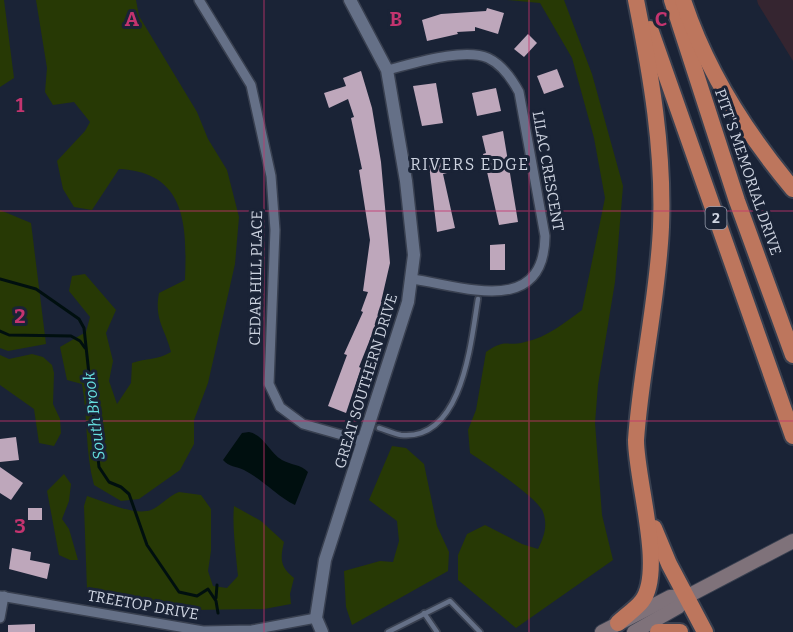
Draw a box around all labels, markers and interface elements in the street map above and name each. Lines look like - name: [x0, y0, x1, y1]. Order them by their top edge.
- text: A: [125, 7, 140, 31]
- text: B: [390, 7, 403, 31]
- text: C: [655, 7, 667, 31]
- street label: PITT'S MEMORIAL DRIVE: [711, 86, 785, 258]
- text: 1: [16, 93, 25, 117]
- street label: LILAC CRESCENT: [529, 109, 567, 233]
- district label: RIVERS EDGE: [410, 155, 530, 174]
- road number: 2: [706, 207, 726, 229]
- street label: CEDAR HILL PLACE: [246, 210, 266, 346]
- street label: GREAT SOUTHERN DRIVE: [331, 291, 401, 471]
- text: 2: [14, 304, 26, 328]
- water label: South Brook: [79, 371, 109, 461]
- text: 3: [14, 514, 26, 538]
- street label: TREETOP DRIVE: [86, 586, 200, 624]

